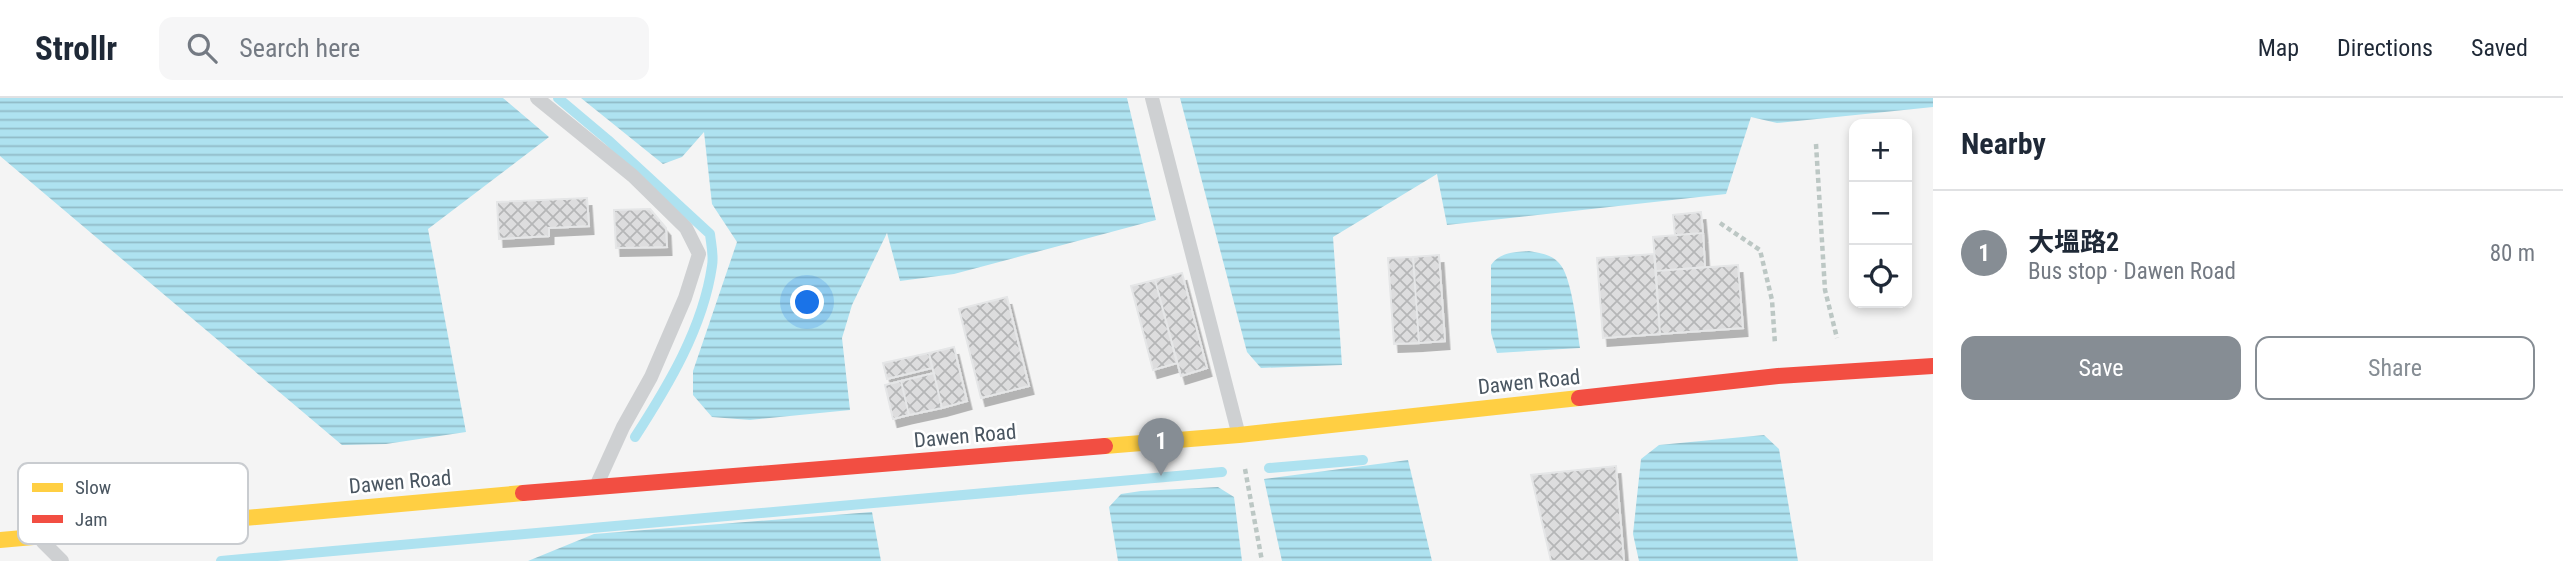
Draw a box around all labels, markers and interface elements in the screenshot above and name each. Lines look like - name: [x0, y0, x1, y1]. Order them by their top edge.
- search box: [159, 17, 649, 80]
- text: Strollr: [35, 29, 117, 68]
- icon: search: [183, 29, 221, 67]
- text: Search here: [239, 33, 360, 63]
- text: Map: [2258, 34, 2299, 62]
- text: Directions: [2337, 34, 2433, 62]
- text: Saved: [2471, 34, 2528, 62]
- map controls: [1849, 119, 1912, 308]
- button: +: [1849, 119, 1912, 182]
- text: Nearby: [1961, 126, 2046, 161]
- button: −: [1849, 182, 1912, 245]
- text: 大塭路2: [2028, 227, 2119, 257]
- text: 1: [1978, 240, 1990, 267]
- text: 80 m: [2490, 240, 2535, 267]
- button: locate: [1849, 245, 1912, 308]
- text: Bus stop · Dawen Road: [2028, 258, 2236, 285]
- your location: [790, 285, 824, 319]
- button: Save: [1961, 336, 2241, 400]
- button: Share: [2255, 336, 2535, 400]
- street label: Dawen Road: [1477, 365, 1581, 399]
- pin: 1: [1138, 418, 1184, 476]
- street label: Dawen Road: [913, 420, 1017, 452]
- legend: [18, 463, 248, 544]
- street label: Dawen Road: [348, 466, 452, 498]
- text: Slow: [75, 476, 111, 499]
- text: Jam: [75, 508, 108, 531]

